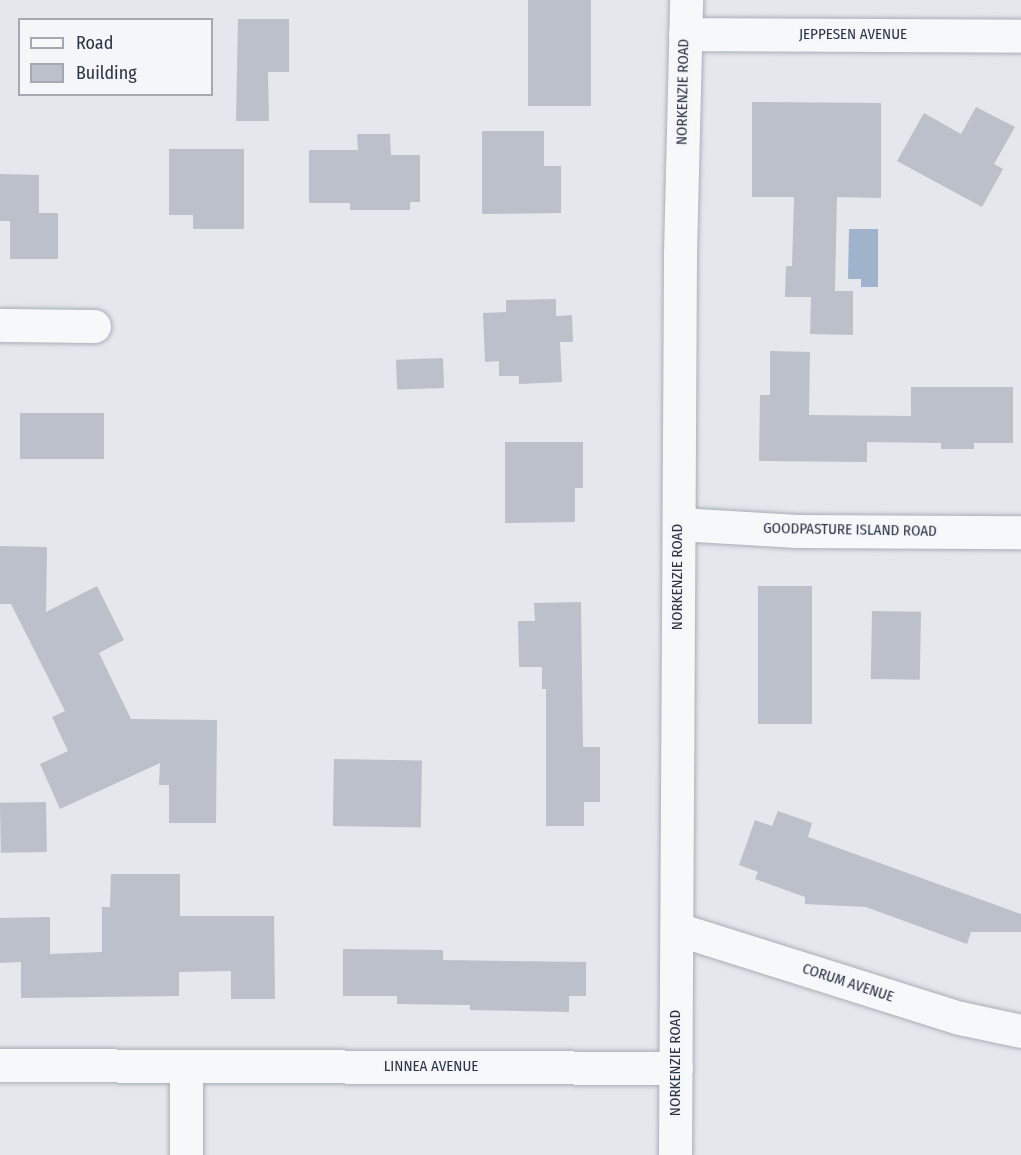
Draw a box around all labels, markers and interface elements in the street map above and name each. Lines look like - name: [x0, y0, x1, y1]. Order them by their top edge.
- legend: [18, 18, 213, 96]
- street label: JEPPESEN AVENUE: [799, 26, 907, 44]
- text: Road: [76, 32, 113, 54]
- street label: NORKENZIE ROAD: [673, 39, 693, 145]
- text: Building: [76, 62, 137, 84]
- street label: GOODPASTURE ISLAND ROAD: [763, 519, 937, 541]
- street label: NORKENZIE ROAD: [669, 524, 687, 630]
- street label: CORUM AVENUE: [800, 960, 896, 1006]
- street label: NORKENZIE ROAD: [667, 1010, 685, 1116]
- street label: LINNEA AVENUE: [384, 1058, 478, 1076]

